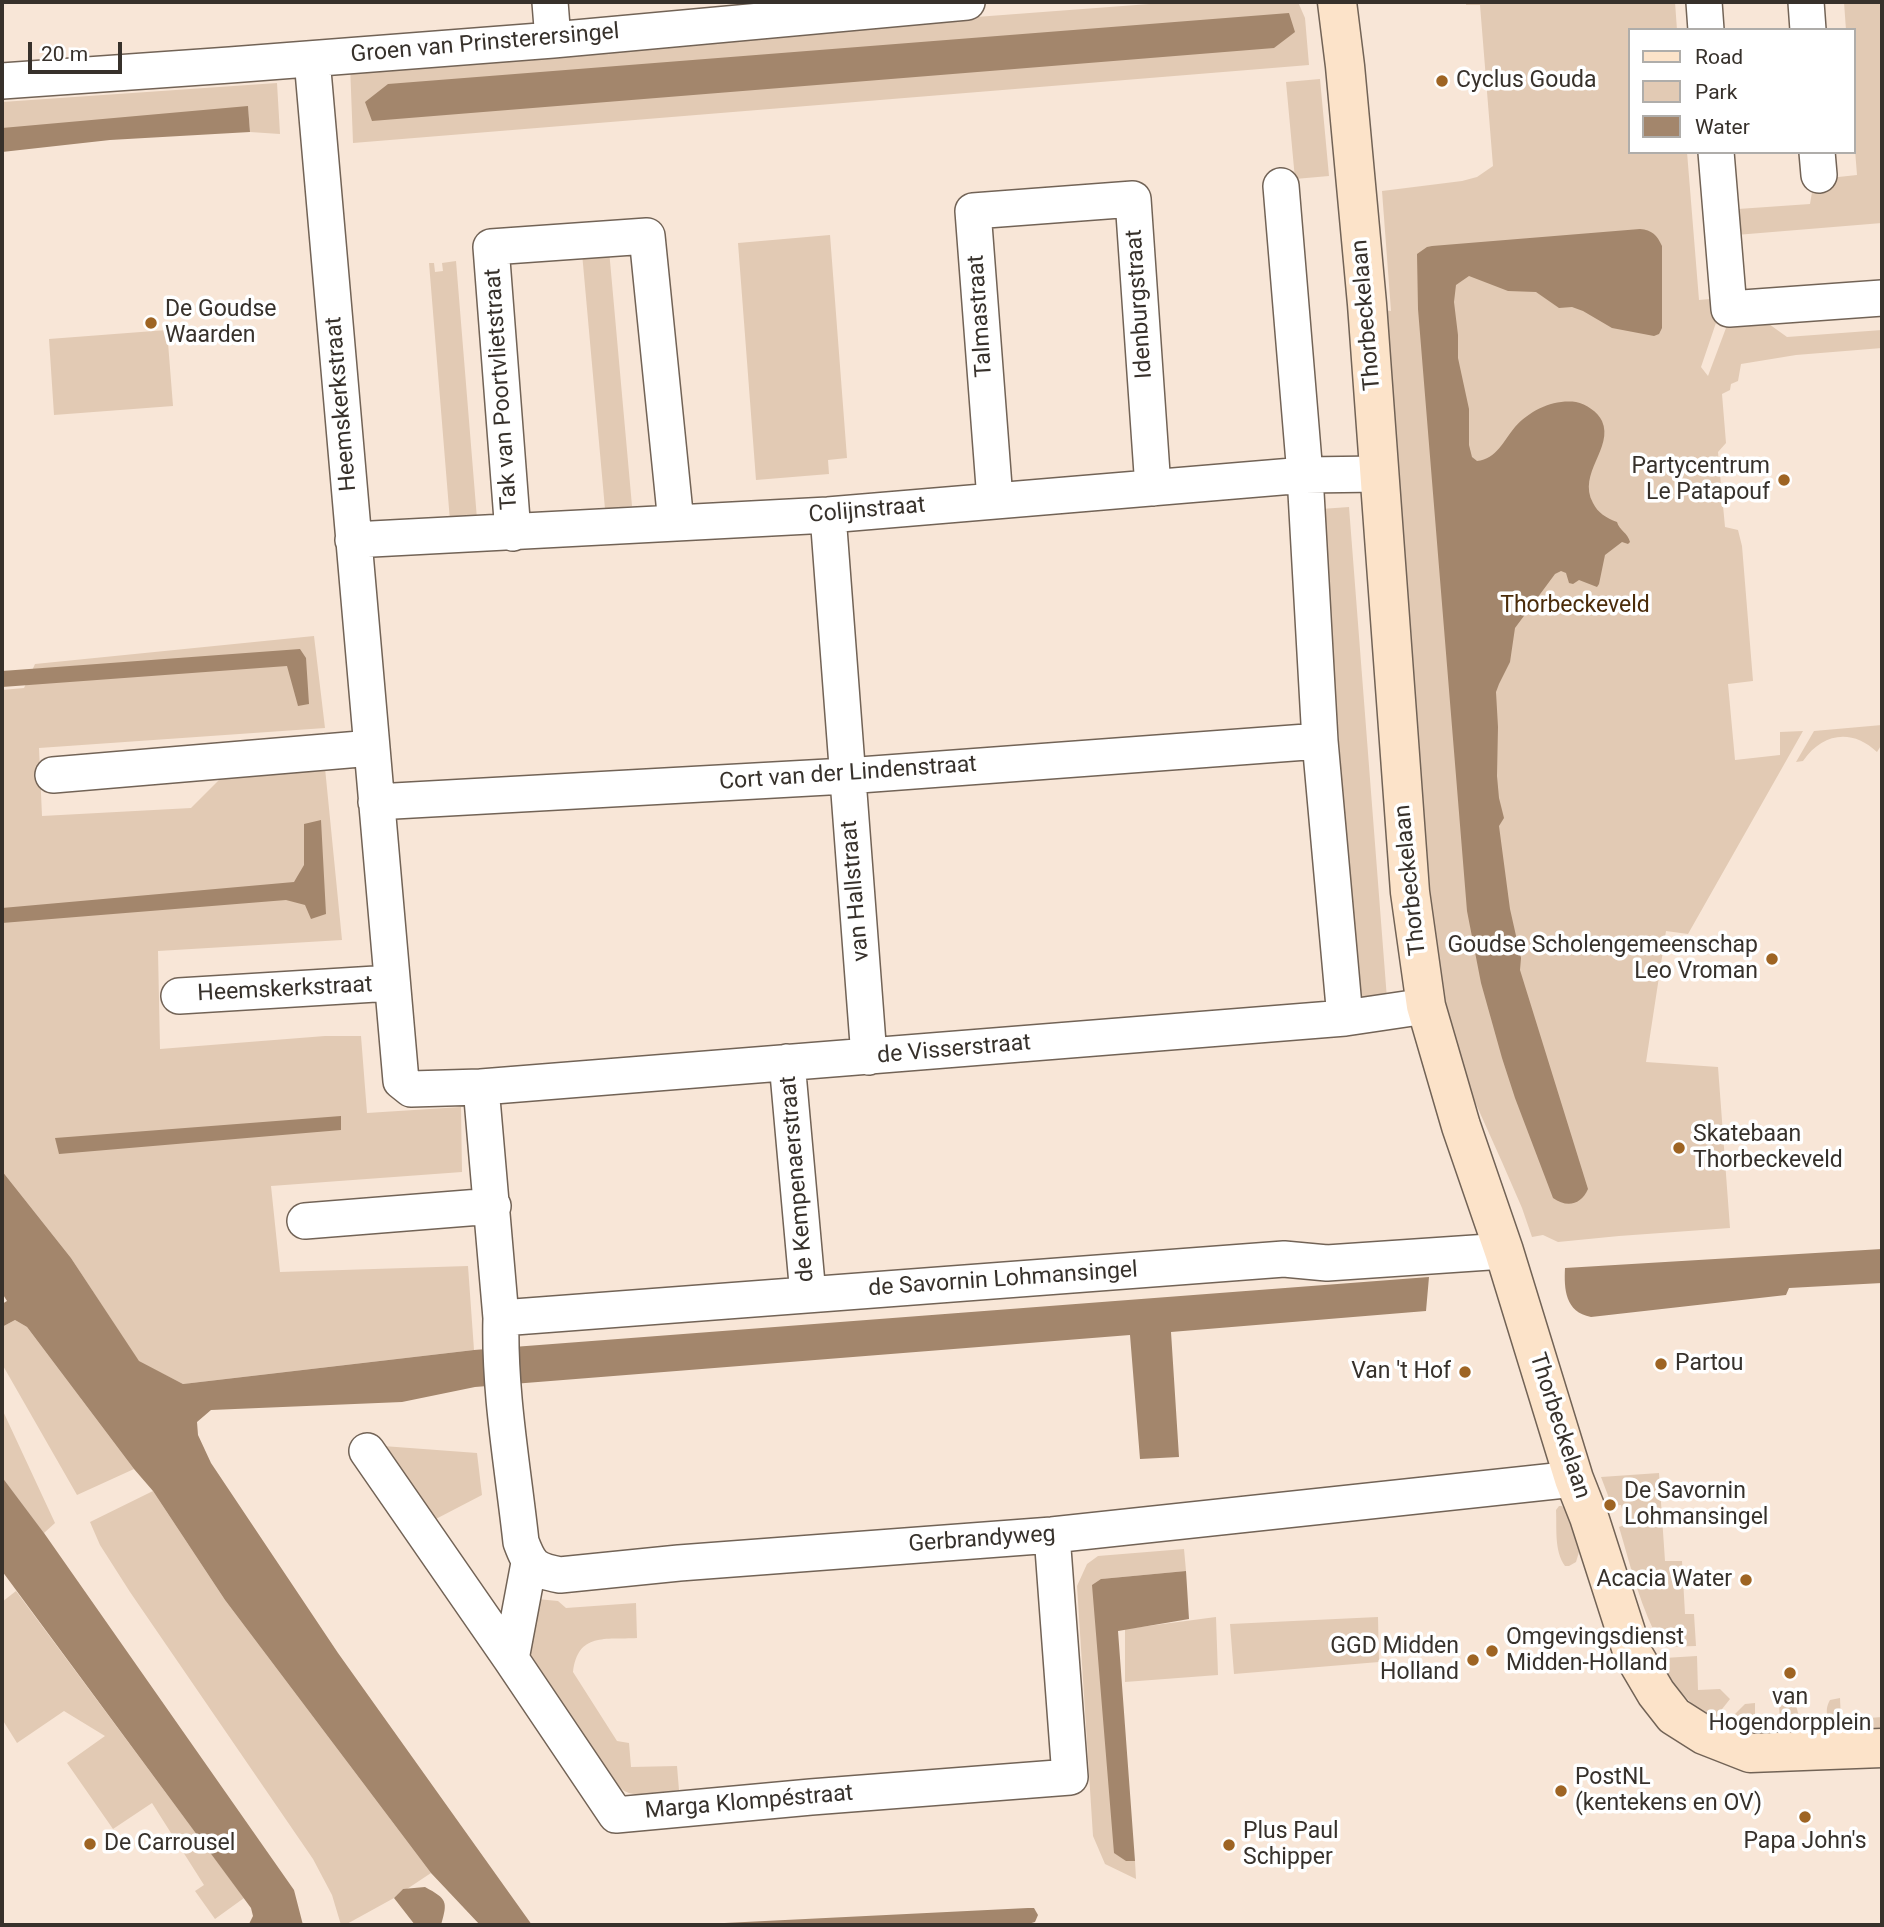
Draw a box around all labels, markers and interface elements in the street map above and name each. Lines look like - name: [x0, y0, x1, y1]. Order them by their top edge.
- street label: Groen van Prinsterersingel: [350, 19, 620, 69]
- scale bar: [32, 28, 126, 72]
- legend: [1629, 28, 1856, 154]
- text: 20 m: [41, 42, 88, 66]
- text: Road: [1695, 45, 1743, 69]
- place label: Cyclus Gouda: [1456, 67, 1597, 95]
- marker: Cyclus Gouda: [1434, 73, 1450, 89]
- text: Park: [1695, 80, 1737, 104]
- text: Water: [1695, 115, 1750, 139]
- street label: Idenburgstraat: [1121, 228, 1159, 380]
- street label: Thorbeckelaan: [1347, 238, 1387, 392]
- street label: Talmastraat: [963, 254, 999, 378]
- street label: Tak van Poortvlietstraat: [480, 267, 524, 511]
- place label: De Goudse Waarden: [165, 296, 276, 350]
- marker: De Goudse Waarden: [143, 315, 159, 331]
- street label: Heemskerkstraat: [321, 316, 363, 492]
- place label: Partycentrum Le Patapouf: [1631, 453, 1770, 507]
- marker: Partycentrum Le Patapouf: [1776, 472, 1792, 488]
- street label: Colijnstraat: [808, 492, 926, 530]
- park label: Thorbeckeveld: [1500, 592, 1650, 620]
- street label: Cort van der Lindenstraat: [718, 751, 978, 797]
- street label: Thorbeckelaan: [1389, 803, 1433, 957]
- street label: van Hallstraat: [836, 819, 876, 963]
- place label: Goudse Scholengemeenschap Leo Vroman: [1447, 932, 1758, 986]
- marker: Goudse Scholengemeenschap Leo Vroman: [1764, 951, 1780, 967]
- street label: Heemskerkstraat: [197, 972, 373, 1008]
- street label: de Visserstraat: [876, 1030, 1032, 1070]
- street label: de Kempenaerstraat: [775, 1075, 821, 1283]
- place label: Skatebaan Thorbeckeveld: [1693, 1121, 1843, 1175]
- marker: Skatebaan Thorbeckeveld: [1671, 1140, 1687, 1156]
- street label: de Savornin Lohmansingel: [867, 1257, 1139, 1303]
- street label: Thorbeckelaan: [1522, 1350, 1596, 1502]
- place label: Partou: [1675, 1350, 1743, 1378]
- marker: Partou: [1653, 1356, 1669, 1372]
- place label: Van 't Hof: [1351, 1358, 1451, 1386]
- marker: Van 't Hof: [1457, 1364, 1473, 1380]
- place label: De Savornin Lohmansingel: [1624, 1478, 1768, 1532]
- marker: De Savornin Lohmansingel: [1602, 1497, 1618, 1513]
- street label: Gerbrandyweg: [908, 1521, 1056, 1559]
- place label: Acacia Water: [1597, 1566, 1732, 1594]
- marker: Acacia Water: [1738, 1572, 1754, 1588]
- place label: Omgevingsdienst Midden-Holland: [1506, 1624, 1684, 1678]
- place label: GGD Midden Holland: [1330, 1633, 1459, 1687]
- marker: Omgevingsdienst Midden-Holland: [1484, 1643, 1500, 1659]
- marker: GGD Midden Holland: [1465, 1652, 1481, 1668]
- marker: van Hogendorpplein: [1782, 1665, 1798, 1681]
- place label: van Hogendorpplein: [1708, 1684, 1872, 1738]
- place label: PostNL (kentekens en OV): [1575, 1764, 1762, 1818]
- street label: Marga Klompéstraat: [644, 1780, 854, 1826]
- marker: PostNL (kentekens en OV): [1553, 1783, 1569, 1799]
- marker: Papa John's: [1797, 1809, 1813, 1825]
- place label: Plus Paul Schipper: [1243, 1818, 1339, 1872]
- place label: Papa John's: [1743, 1828, 1867, 1856]
- place label: De Carrousel: [104, 1830, 235, 1858]
- marker: De Carrousel: [82, 1836, 98, 1852]
- marker: Plus Paul Schipper: [1221, 1837, 1237, 1853]

